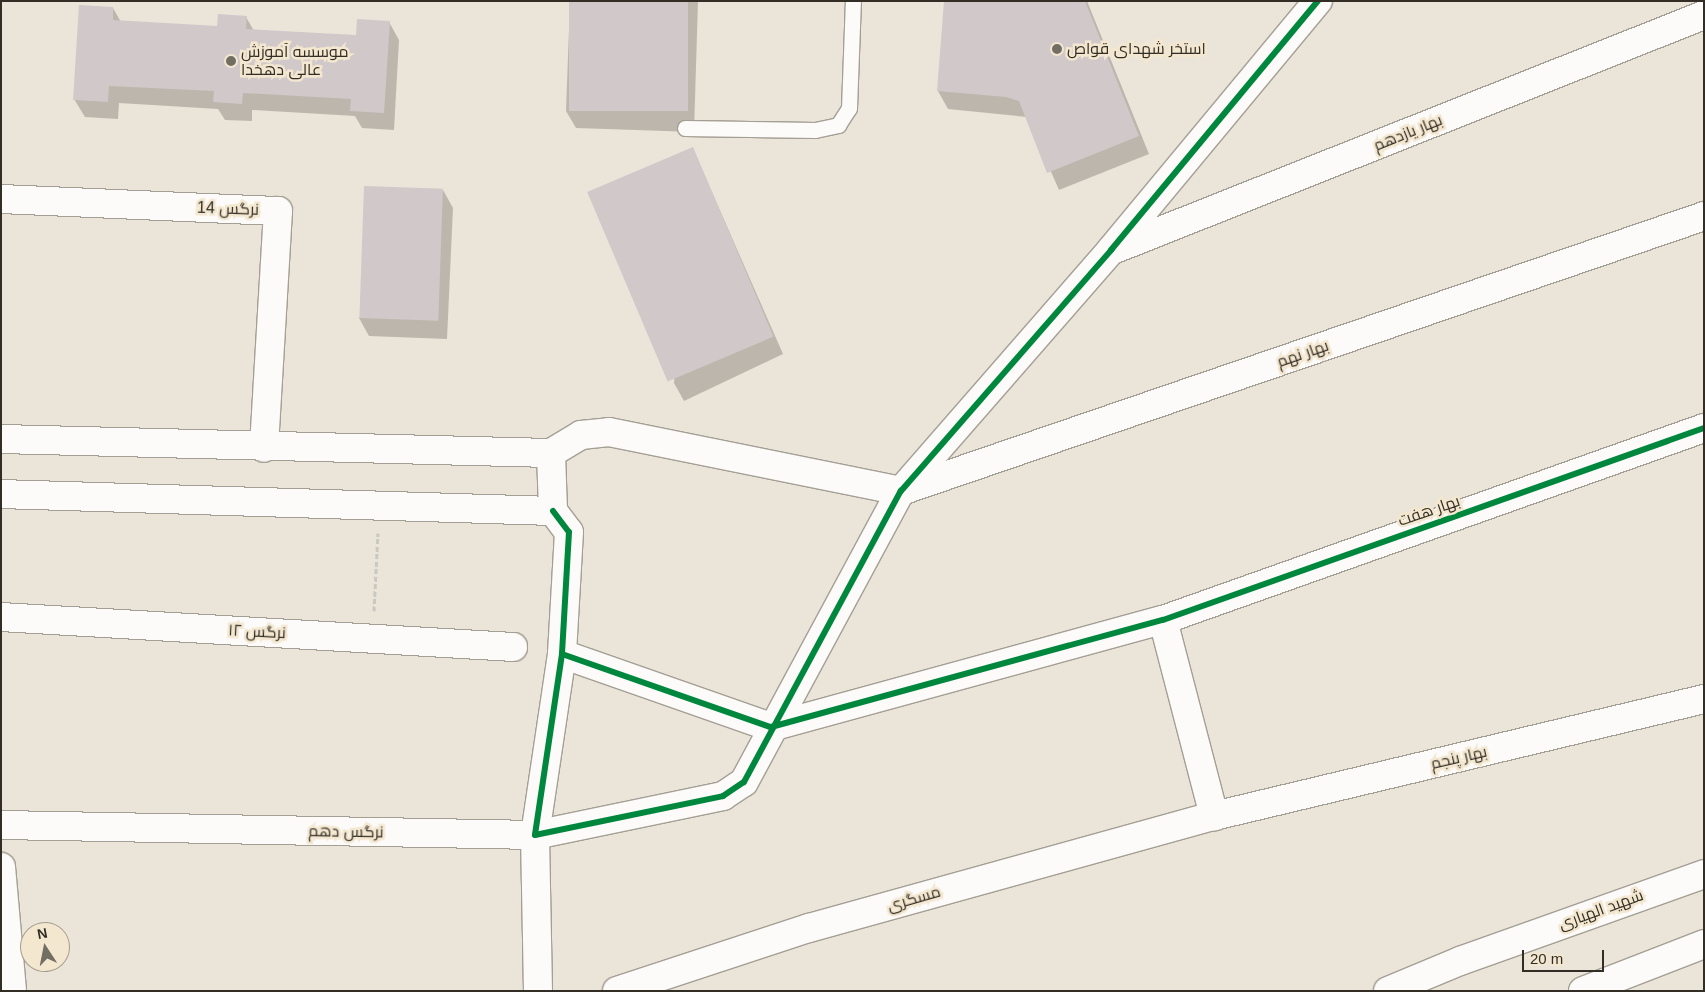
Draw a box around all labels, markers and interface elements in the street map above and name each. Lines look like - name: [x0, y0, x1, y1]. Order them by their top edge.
- place label: استخر شهدای قواص: [1067, 39, 1206, 59]
- place label: موسسه آموزش عالی دهخدا: [241, 42, 349, 80]
- marker: استخر شهدای قواص: [1051, 43, 1063, 55]
- marker: موسسه آموزش عالی دهخدا: [225, 55, 237, 67]
- street label: بهار یازدهم: [1371, 111, 1445, 155]
- street label: نرگس 14: [197, 198, 259, 220]
- street label: بهار نهم: [1275, 336, 1331, 372]
- street label: بهار هفت: [1396, 491, 1462, 531]
- street label: نرگس ۱۲: [228, 621, 286, 643]
- street label: بهار پنجم: [1429, 742, 1489, 774]
- street label: نرگس دهم: [308, 822, 384, 842]
- street label: مسگری: [885, 882, 943, 916]
- street label: شهید الهیاری: [1556, 886, 1646, 934]
- north arrow: [20, 922, 70, 972]
- text: N: [36, 924, 49, 942]
- scale bar: [1525, 940, 1608, 972]
- text: 20 m: [1530, 950, 1563, 967]

